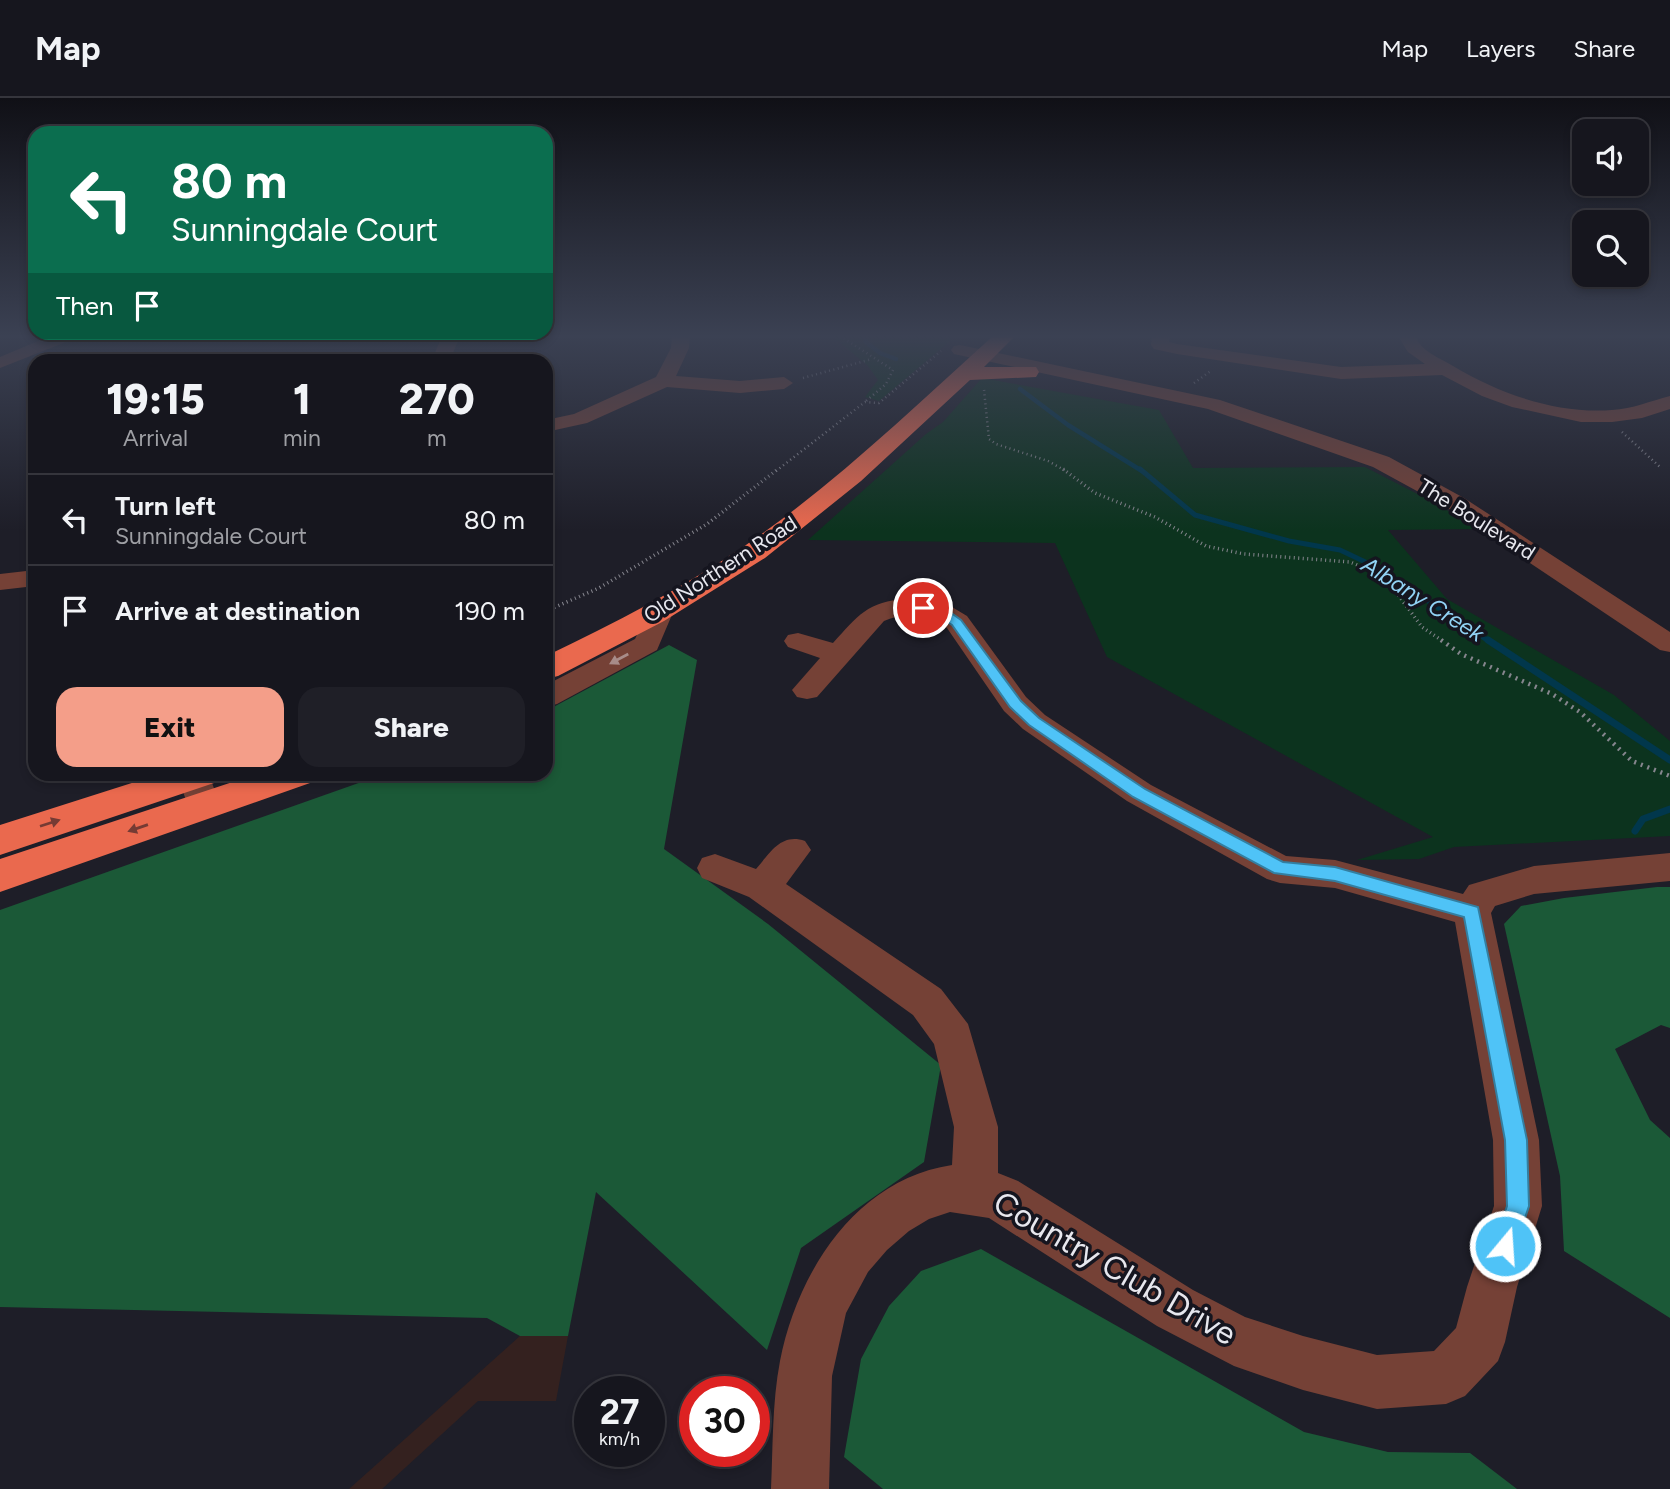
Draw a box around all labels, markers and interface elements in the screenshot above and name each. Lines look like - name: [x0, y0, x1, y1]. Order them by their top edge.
- text: Map: [35, 29, 101, 68]
- text: Map: [1381, 34, 1428, 63]
- text: Layers: [1466, 34, 1535, 63]
- text: Share: [1573, 34, 1635, 63]
- map controls: [1572, 119, 1649, 287]
- button: sound: [1572, 119, 1649, 196]
- text: 80 m: [171, 151, 287, 210]
- icon: left: [56, 154, 147, 245]
- button: search: [1572, 210, 1649, 287]
- text: Sunningdale Court: [171, 211, 438, 249]
- icon: arrive: [128, 287, 166, 325]
- text: Then: [56, 290, 114, 322]
- text: 19:15: [106, 374, 205, 425]
- text: 1: [293, 374, 311, 425]
- text: 270: [399, 374, 475, 425]
- text: Arrival: [123, 424, 188, 452]
- text: min: [283, 424, 321, 452]
- text: m: [427, 424, 447, 452]
- street label: The Boulevard: [1414, 473, 1540, 565]
- text: Turn left: [115, 490, 216, 522]
- icon: left: [56, 501, 94, 539]
- text: 80 m: [464, 504, 525, 536]
- street label: Old Northern Road: [639, 510, 801, 628]
- text: Sunningdale Court: [115, 522, 307, 550]
- water label: Albany Creek: [1356, 550, 1490, 648]
- pin: [893, 578, 953, 638]
- icon: arrive: [904, 589, 942, 627]
- icon: arrive: [56, 592, 94, 630]
- text: Arrive at destination: [115, 595, 360, 627]
- text: 190 m: [454, 595, 525, 627]
- one-way arrow: [609, 652, 629, 664]
- button: Exit: [56, 687, 284, 767]
- button: Share: [298, 687, 525, 767]
- one-way arrow: [40, 817, 61, 828]
- one-way arrow: [128, 823, 149, 834]
- street label: Country Club Drive: [987, 1183, 1243, 1353]
- position arrow: [1468, 1209, 1542, 1283]
- speed limit sign: 30: [679, 1376, 770, 1467]
- text: 27: [600, 1391, 639, 1433]
- text: km/h: [599, 1428, 640, 1450]

